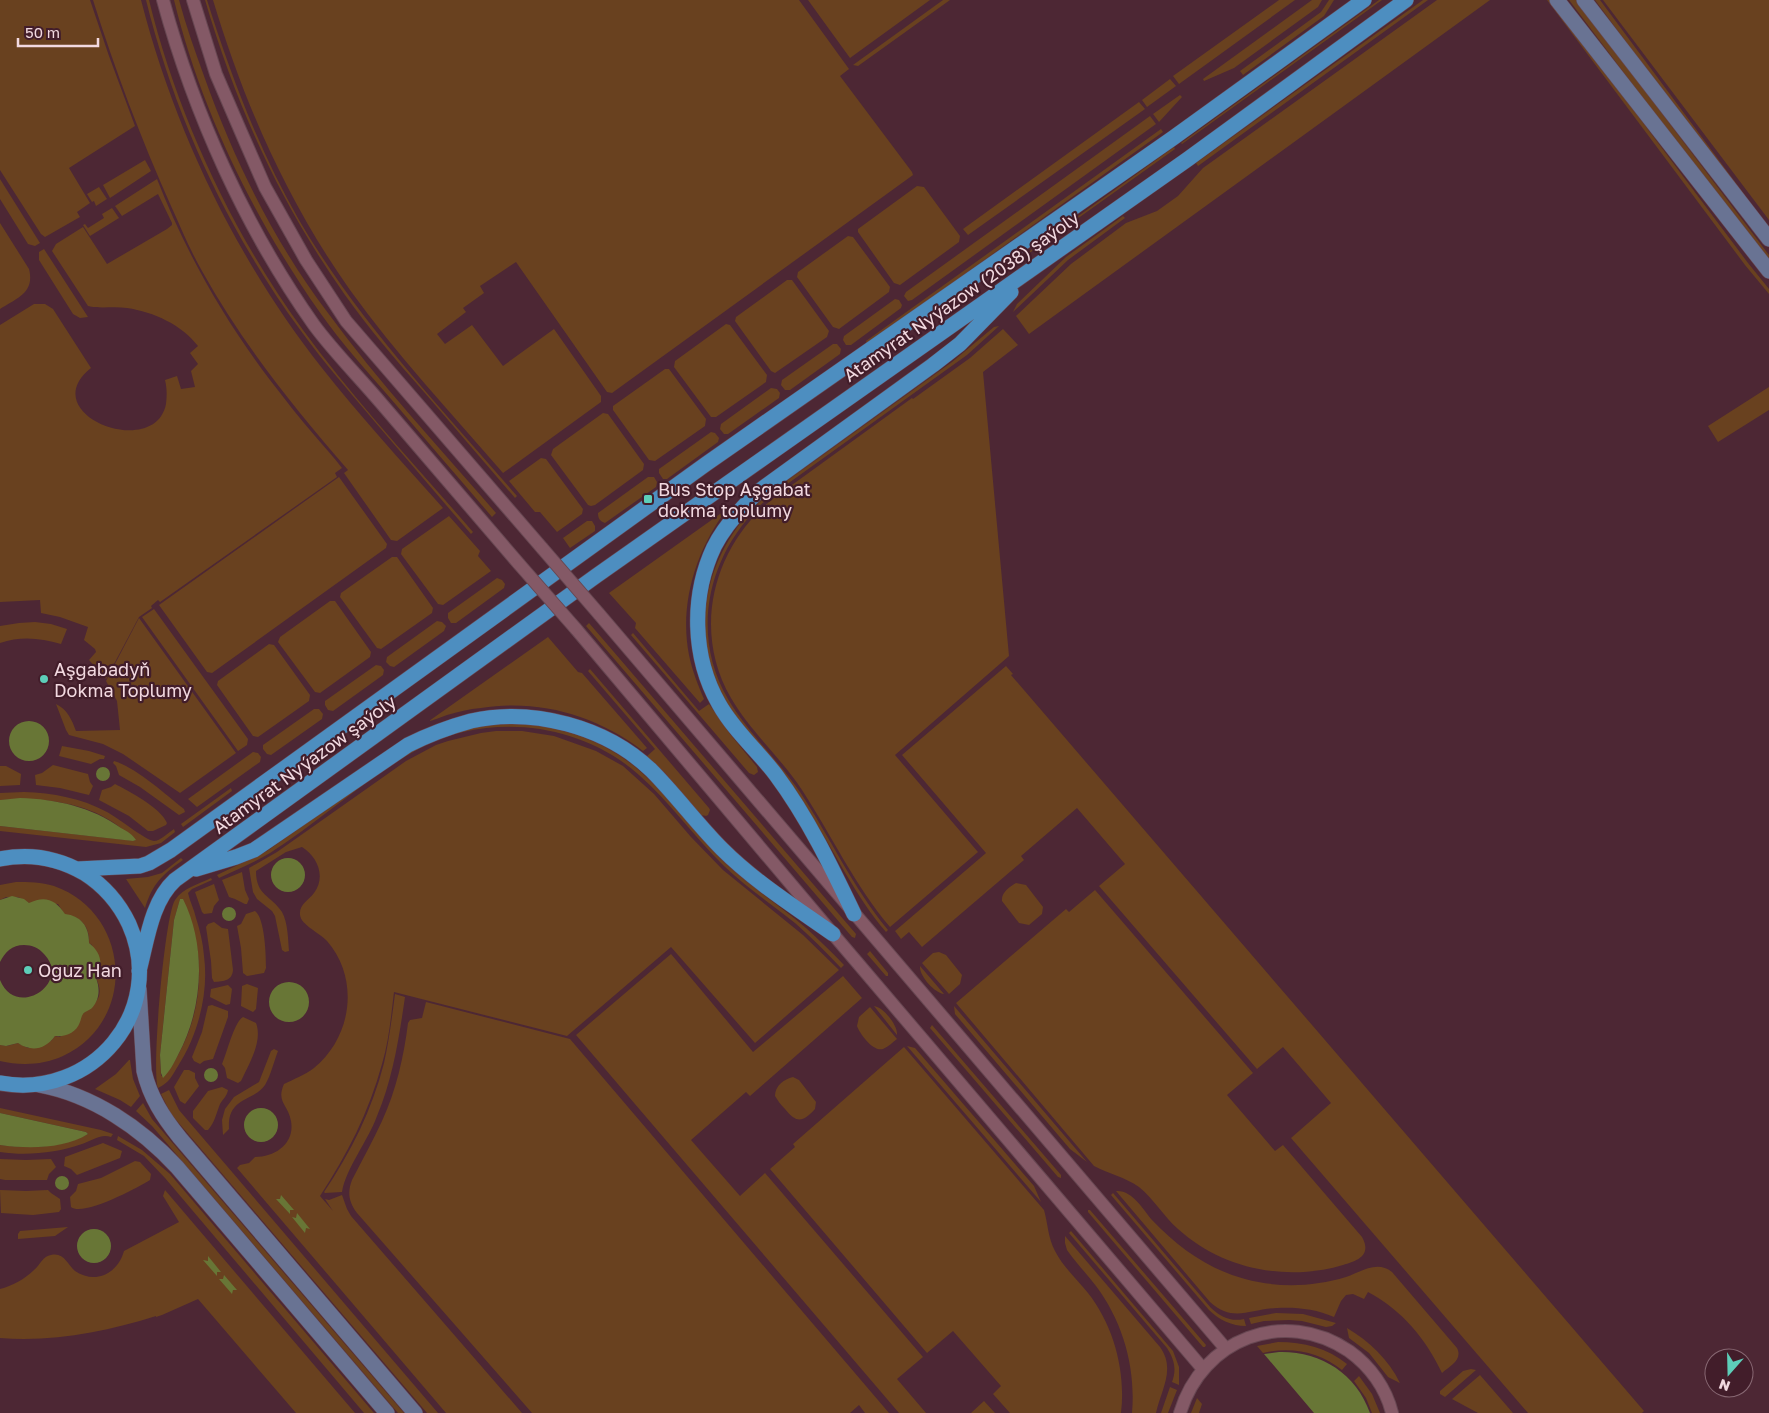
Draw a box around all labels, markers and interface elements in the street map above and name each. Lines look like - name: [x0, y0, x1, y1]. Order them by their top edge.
- scale bar: [18, 15, 98, 47]
- text: 50 m: [25, 23, 60, 41]
- street label: Atamyrat Nyýazow (2038) şaýoly: [839, 206, 1083, 386]
- place label: Bus Stop Aşgabat dokma toplumy: [658, 478, 811, 521]
- marker: Bus Stop Aşgabat dokma toplumy: [642, 493, 654, 505]
- place label: Aşgabadyň Dokma Toplumy: [54, 658, 192, 701]
- marker: Aşgabadyň Dokma Toplumy: [38, 673, 50, 685]
- street label: Atamyrat Nyýazow şaýoly: [208, 690, 400, 838]
- place label: Oguz Han: [38, 959, 122, 981]
- marker: Oguz Han: [22, 964, 34, 976]
- north arrow: [1704, 1348, 1754, 1398]
- text: N: [1716, 1376, 1732, 1395]

